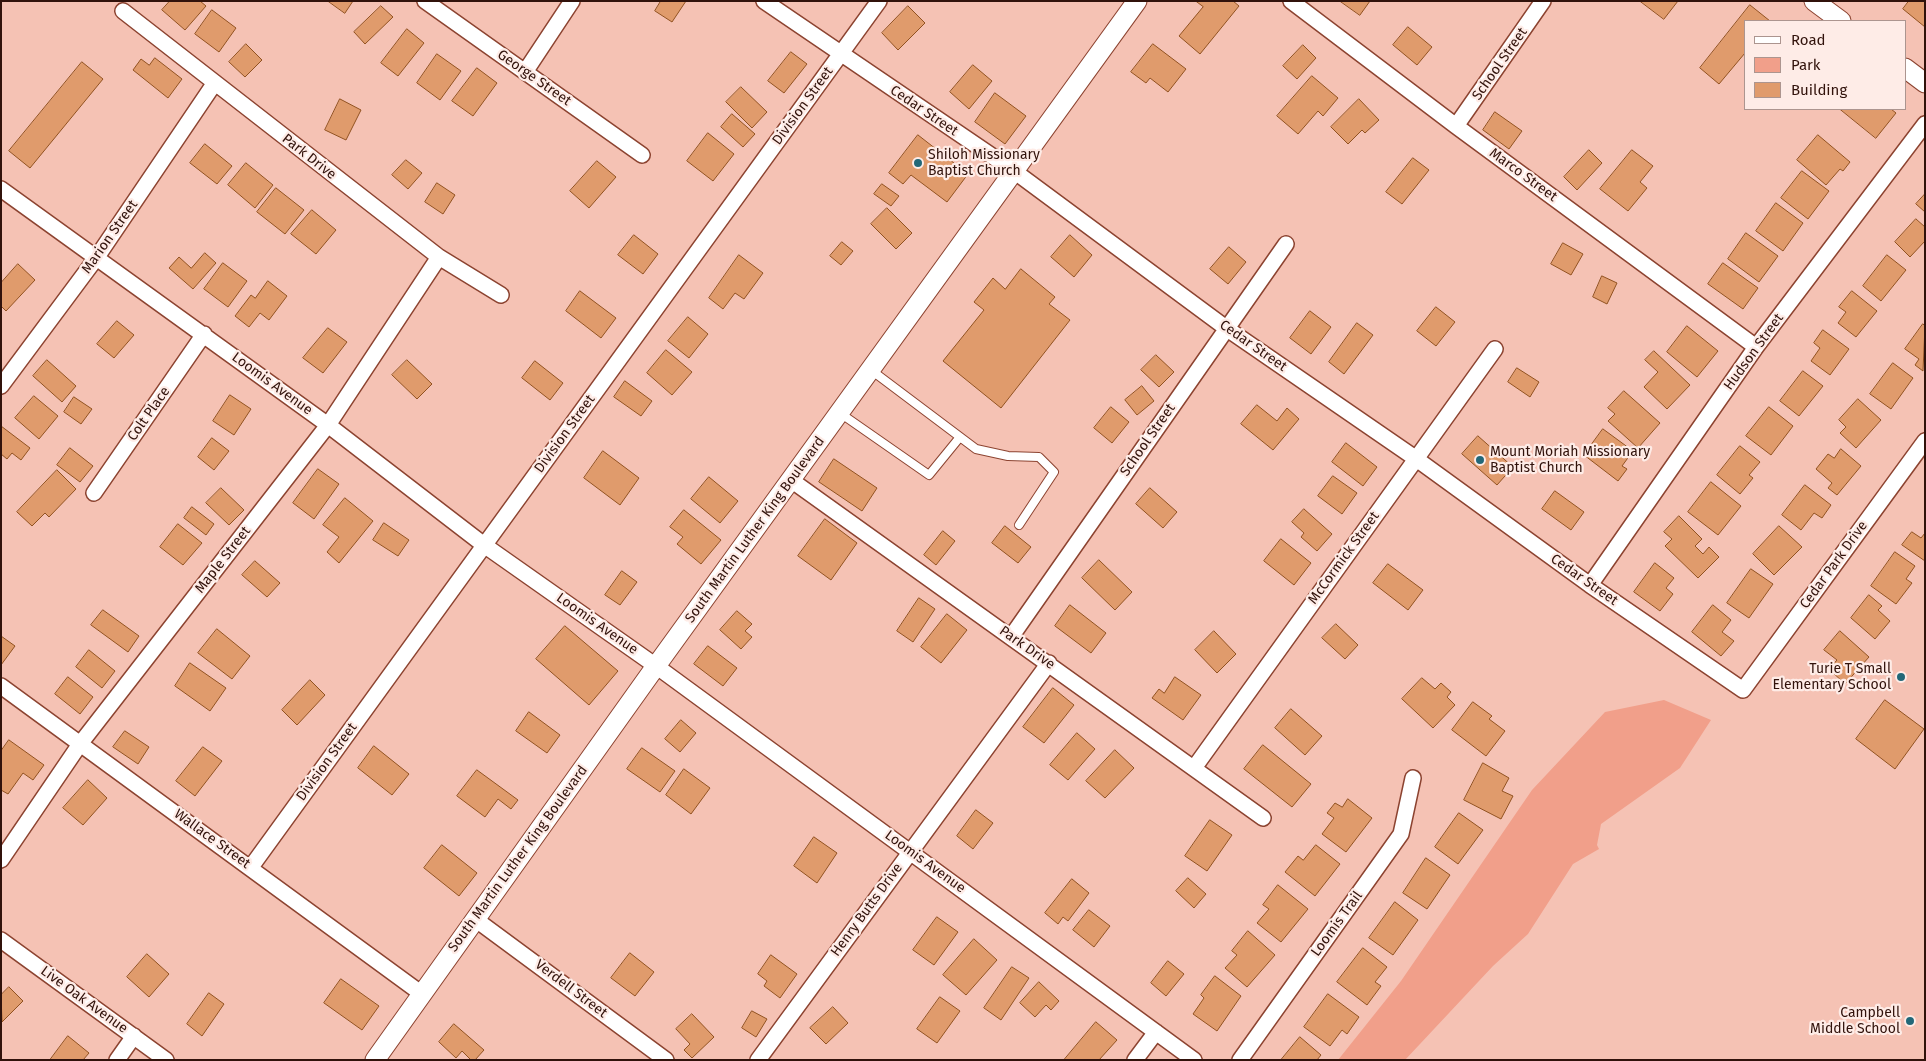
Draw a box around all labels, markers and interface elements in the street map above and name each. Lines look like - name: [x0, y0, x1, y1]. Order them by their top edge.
- legend: [1744, 20, 1906, 110]
- street label: School Street: [1469, 25, 1531, 103]
- text: Road: [1791, 31, 1826, 49]
- street label: George Street: [494, 46, 574, 110]
- text: Park: [1791, 56, 1821, 74]
- street label: Division Street: [769, 64, 837, 148]
- text: Building: [1791, 81, 1847, 99]
- street label: Cedar Street: [887, 82, 961, 140]
- street label: Park Drive: [279, 131, 339, 183]
- street label: Marco Street: [1486, 145, 1560, 205]
- place label: Shiloh Missionary Baptist Church: [928, 147, 1040, 180]
- marker: Shiloh Missionary Baptist Church: [912, 157, 924, 169]
- street label: Marion Street: [78, 197, 142, 277]
- street label: Hudson Street: [1721, 310, 1787, 394]
- street label: Cedar Street: [1216, 317, 1290, 375]
- street label: Loomis Avenue: [228, 349, 316, 419]
- street label: Colt Place: [124, 384, 174, 444]
- street label: Division Street: [531, 392, 599, 476]
- street label: School Street: [1117, 401, 1179, 479]
- street label: South Martin Luther King Boulevard: [682, 434, 828, 626]
- place label: Mount Moriah Missionary Baptist Church: [1490, 444, 1650, 477]
- marker: Mount Moriah Missionary Baptist Church: [1474, 454, 1486, 466]
- street label: McCormick Street: [1305, 508, 1383, 608]
- street label: Cedar Park Drive: [1797, 518, 1871, 612]
- street label: Maple Street: [192, 523, 254, 597]
- street label: Cedar Street: [1547, 551, 1621, 609]
- street label: Loomis Avenue: [553, 590, 641, 658]
- street label: Park Drive: [996, 623, 1058, 673]
- place label: Turie T Small Elementary School: [1773, 661, 1891, 694]
- marker: Turie T Small Elementary School: [1895, 671, 1907, 683]
- street label: Division Street: [293, 720, 361, 804]
- street label: South Martin Luther King Boulevard: [445, 763, 591, 955]
- street label: Wallace Street: [171, 806, 253, 872]
- street label: Loomis Avenue: [881, 827, 969, 897]
- street label: Henry Butts Drive: [828, 860, 906, 960]
- street label: Loomis Trail: [1308, 888, 1366, 960]
- street label: Verdell Street: [532, 956, 610, 1022]
- street label: Live Oak Avenue: [37, 963, 131, 1037]
- place label: Campbell Middle School: [1810, 1005, 1900, 1038]
- marker: Campbell Middle School: [1904, 1015, 1916, 1027]

